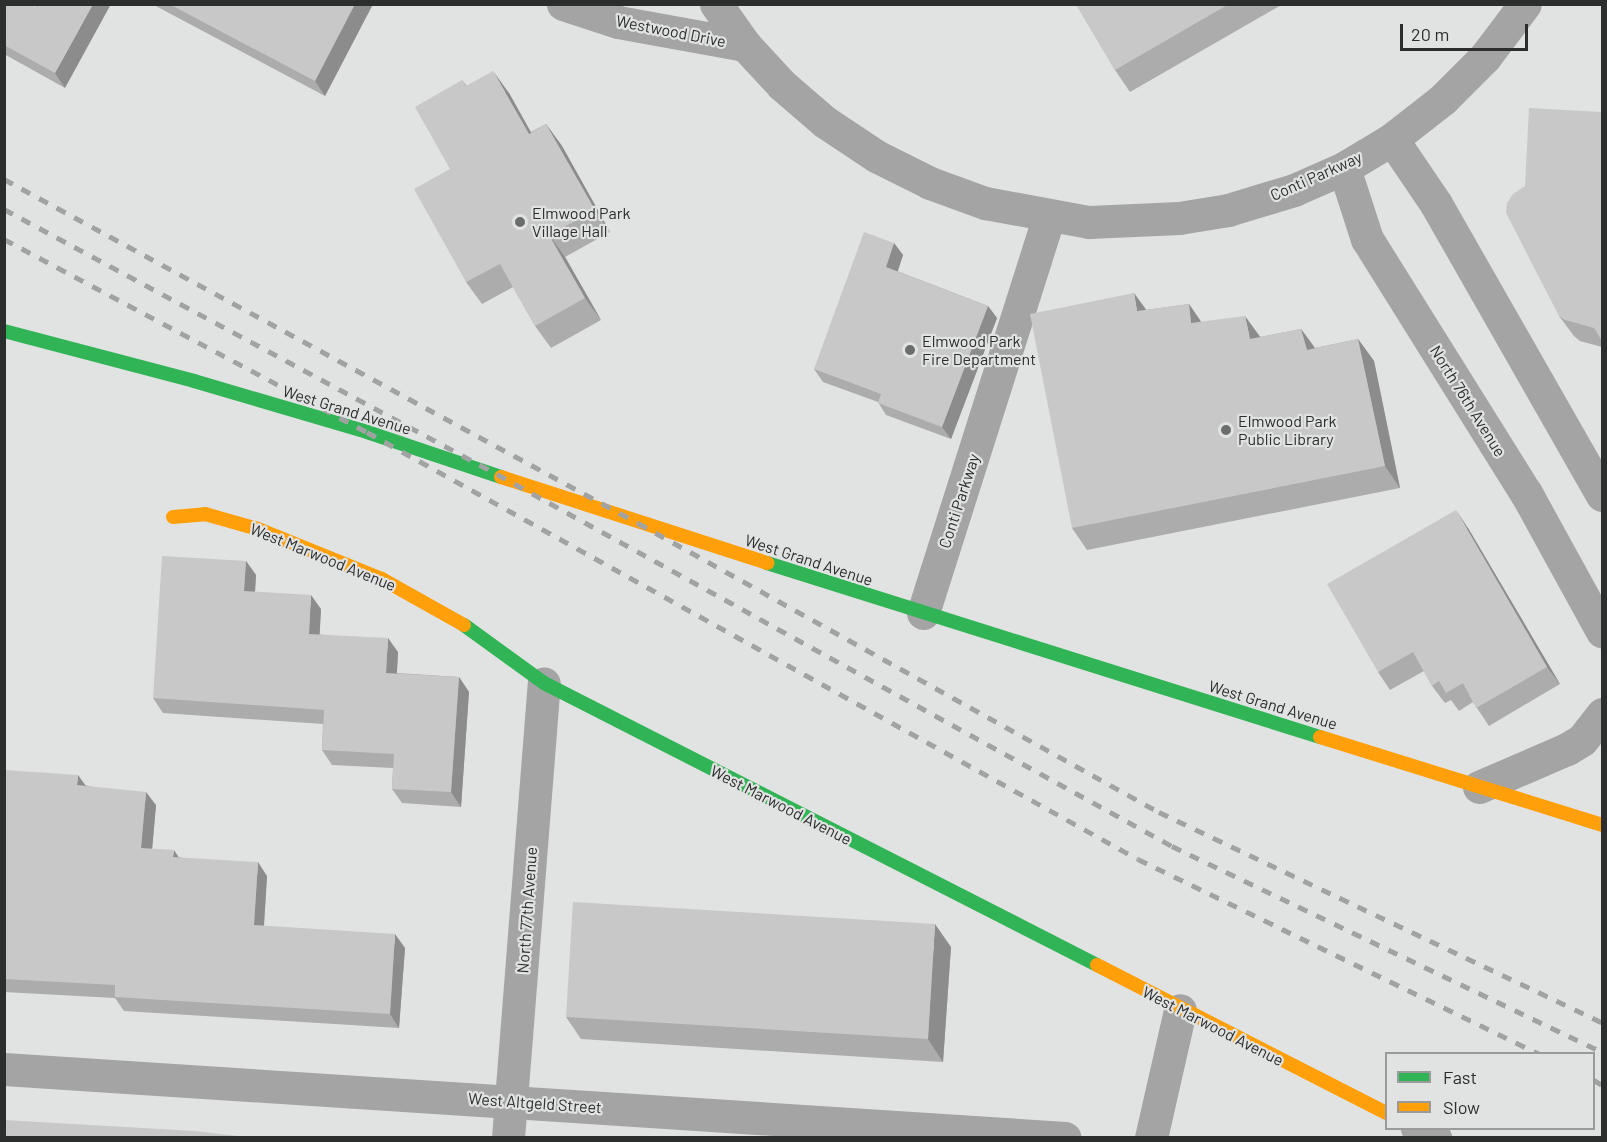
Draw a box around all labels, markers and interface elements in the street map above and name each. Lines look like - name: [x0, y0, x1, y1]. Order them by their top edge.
- street label: Westwood Drive: [614, 11, 728, 51]
- scale bar: [1403, 12, 1530, 50]
- text: 20 m: [1411, 23, 1449, 45]
- street label: Conti Parkway: [1267, 147, 1365, 205]
- place label: Elmwood Park Village Hall: [532, 203, 631, 241]
- marker: Elmwood Park Village Hall: [513, 215, 527, 229]
- place label: Elmwood Park Fire Department: [922, 331, 1036, 369]
- street label: North 76th Avenue: [1426, 342, 1510, 460]
- marker: Elmwood Park Fire Department: [903, 343, 917, 357]
- street label: West Grand Avenue: [280, 381, 414, 439]
- place label: Elmwood Park Public Library: [1238, 411, 1337, 449]
- marker: Elmwood Park Public Library: [1219, 423, 1233, 437]
- street label: Conti Parkway: [935, 451, 983, 551]
- street label: West Marwood Avenue: [247, 519, 399, 595]
- street label: West Grand Avenue: [743, 530, 875, 590]
- street label: West Grand Avenue: [1206, 676, 1340, 734]
- street label: West Marwood Avenue: [707, 761, 855, 849]
- street label: North 77th Avenue: [513, 846, 541, 974]
- street label: West Marwood Avenue: [1139, 982, 1287, 1070]
- legend: [1385, 1052, 1595, 1130]
- text: Fast: [1443, 1066, 1477, 1088]
- street label: West Altgeld Street: [468, 1089, 602, 1117]
- text: Slow: [1443, 1096, 1480, 1118]

